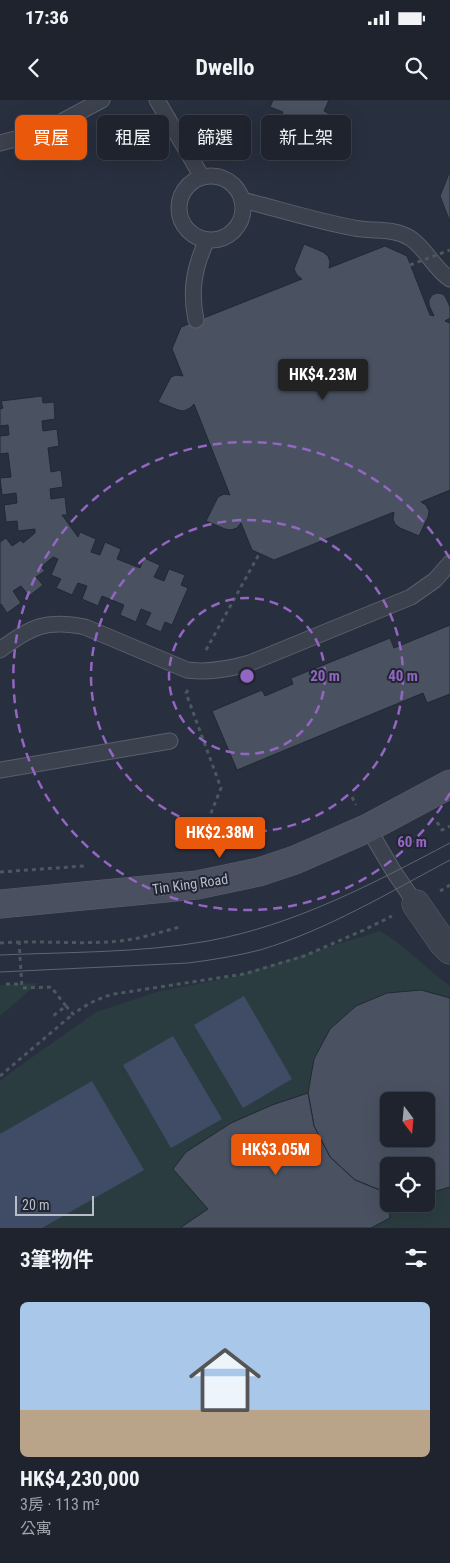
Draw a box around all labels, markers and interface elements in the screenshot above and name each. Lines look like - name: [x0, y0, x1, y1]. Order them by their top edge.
- text: 17:36: [25, 6, 69, 29]
- icon: back: [20, 54, 48, 82]
- icon: search: [402, 54, 430, 82]
- text: Dwello: [196, 55, 254, 80]
- chip: 買屋: [15, 115, 87, 160]
- chip: 租屋: [97, 115, 169, 160]
- chip: 篩選: [179, 115, 251, 160]
- chip: 新上架: [261, 115, 351, 160]
- pin: HK$4.23M: [271, 358, 375, 401]
- text: HK$4.23M: [289, 365, 357, 384]
- centre of rings: [238, 667, 256, 685]
- text: 20 m: [310, 667, 340, 685]
- text: 40 m: [388, 667, 418, 685]
- pin: HK$2.38M: [168, 816, 272, 859]
- text: HK$2.38M: [186, 823, 254, 842]
- text: 60 m: [397, 833, 427, 851]
- street label: Tin King Road: [151, 871, 229, 897]
- north arrow: [380, 1092, 435, 1148]
- map controls: [380, 1092, 435, 1212]
- pin: HK$3.05M: [224, 1134, 328, 1176]
- text: HK$3.05M: [242, 1140, 310, 1159]
- button: locate: [380, 1157, 435, 1212]
- scale bar: [15, 1193, 94, 1216]
- text: 20 m: [22, 1197, 50, 1213]
- icon: filters: [402, 1244, 430, 1272]
- text: 3筆物件: [20, 1248, 94, 1272]
- icon: home: [180, 1335, 270, 1425]
- text: HK$4,230,000: [20, 1467, 140, 1491]
- text: 3房 · 113 m²: [20, 1495, 100, 1514]
- text: 公寓: [20, 1519, 52, 1538]

